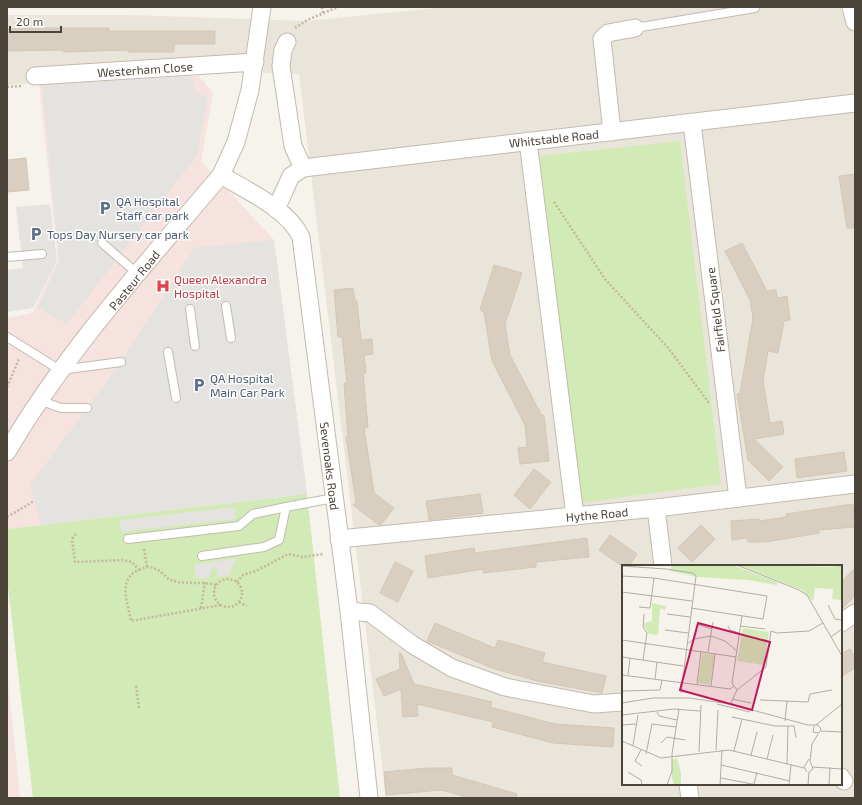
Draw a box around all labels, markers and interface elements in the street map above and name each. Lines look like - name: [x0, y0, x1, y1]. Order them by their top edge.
- scale bar: [10, 8, 61, 34]
- text: 20 m: [16, 14, 43, 28]
- street label: Westerham Close: [97, 59, 193, 79]
- street label: Whitstable Road: [508, 126, 600, 150]
- place label: QA Hospital Staff car park: [116, 194, 189, 222]
- parking icon: QA Hospital Staff car park: [97, 200, 113, 216]
- parking icon: Tops Day Nursery car park: [28, 226, 44, 242]
- place label: Tops Day Nursery car park: [47, 227, 189, 241]
- street label: Pasteur Road: [106, 247, 162, 313]
- street label: Fairfield Square: [703, 267, 727, 353]
- place label: Queen Alexandra Hospital: [174, 272, 267, 300]
- hospital icon: Queen Alexandra Hospital: [155, 278, 171, 294]
- place label: QA Hospital Main Car Park: [210, 371, 285, 399]
- parking icon: QA Hospital Main Car Park: [191, 377, 207, 393]
- street label: Sevenoaks Road: [318, 421, 342, 511]
- street label: Hythe Road: [565, 504, 629, 524]
- inset map: [622, 565, 842, 785]

